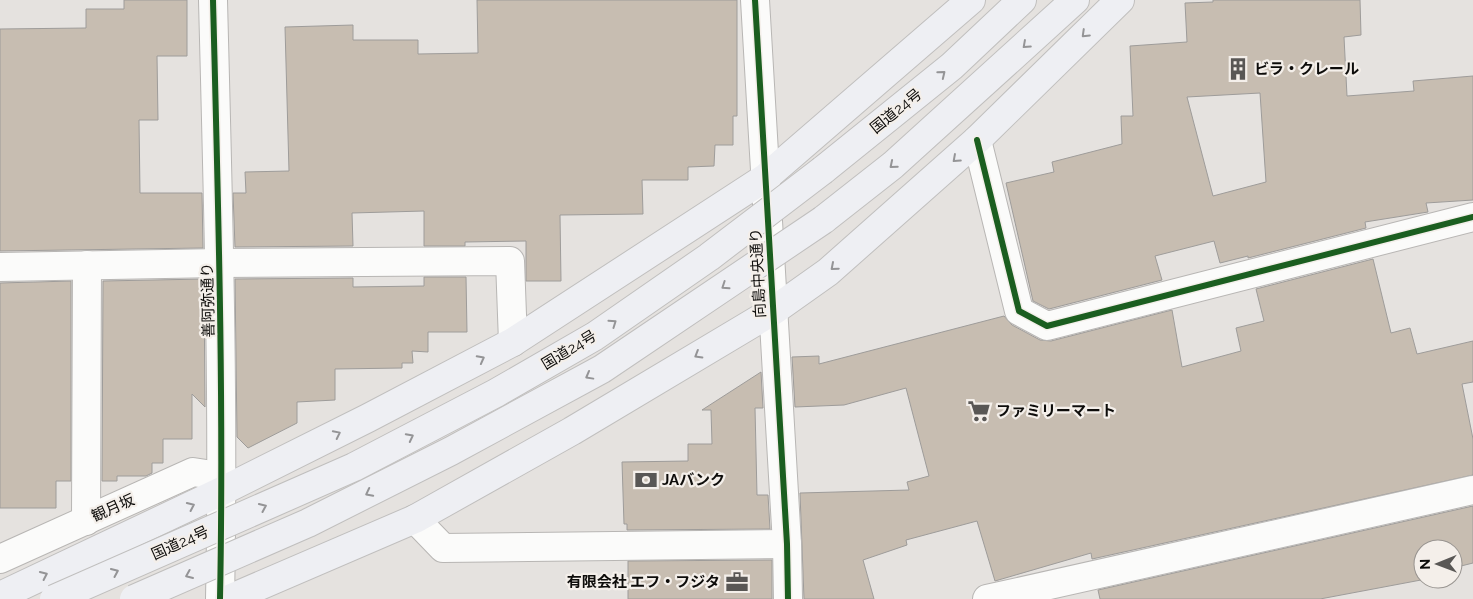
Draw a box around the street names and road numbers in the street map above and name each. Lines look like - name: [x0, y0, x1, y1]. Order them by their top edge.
- street label: 国道24号: [867, 85, 925, 137]
- street label: 向島中央通り: [747, 228, 769, 318]
- street label: 善阿弥通り: [198, 262, 218, 338]
- street label: 国道24号: [538, 327, 600, 373]
- street label: 観月坂: [89, 491, 137, 525]
- street label: 国道24号: [148, 522, 212, 564]

